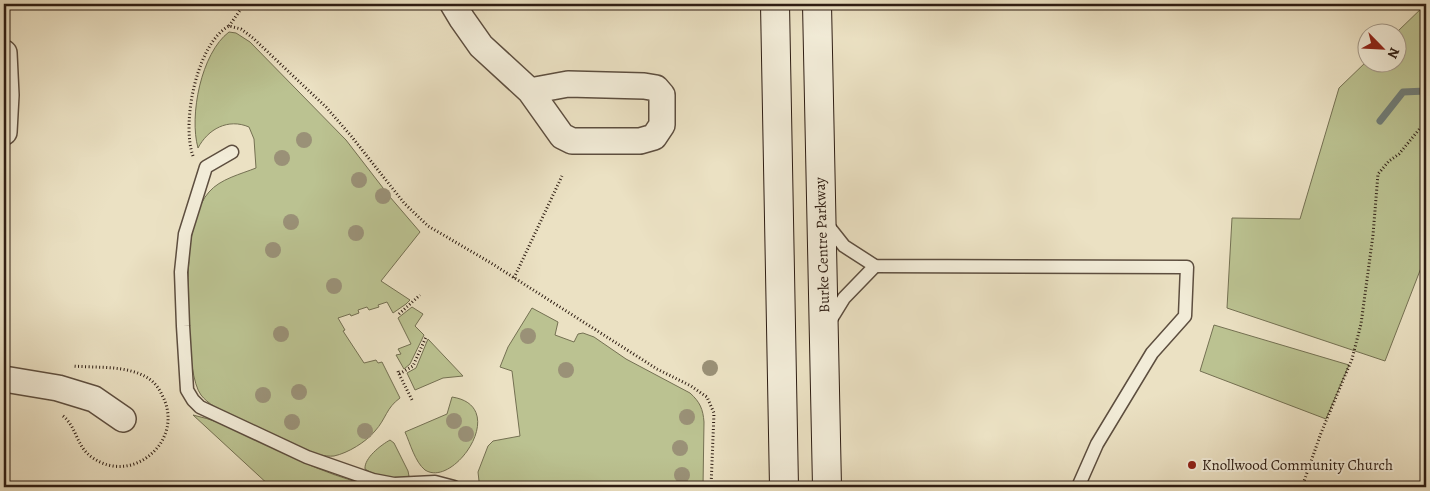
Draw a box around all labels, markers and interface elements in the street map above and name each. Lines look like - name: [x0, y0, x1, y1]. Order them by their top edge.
- north arrow: [1358, 22, 1408, 72]
- text: N: [1383, 45, 1404, 62]
- street label: Burke Centre Parkway: [810, 176, 834, 313]
- place label: Knollwood Community Church: [1202, 455, 1393, 475]
- marker: Knollwood Community Church: [1186, 459, 1198, 471]

